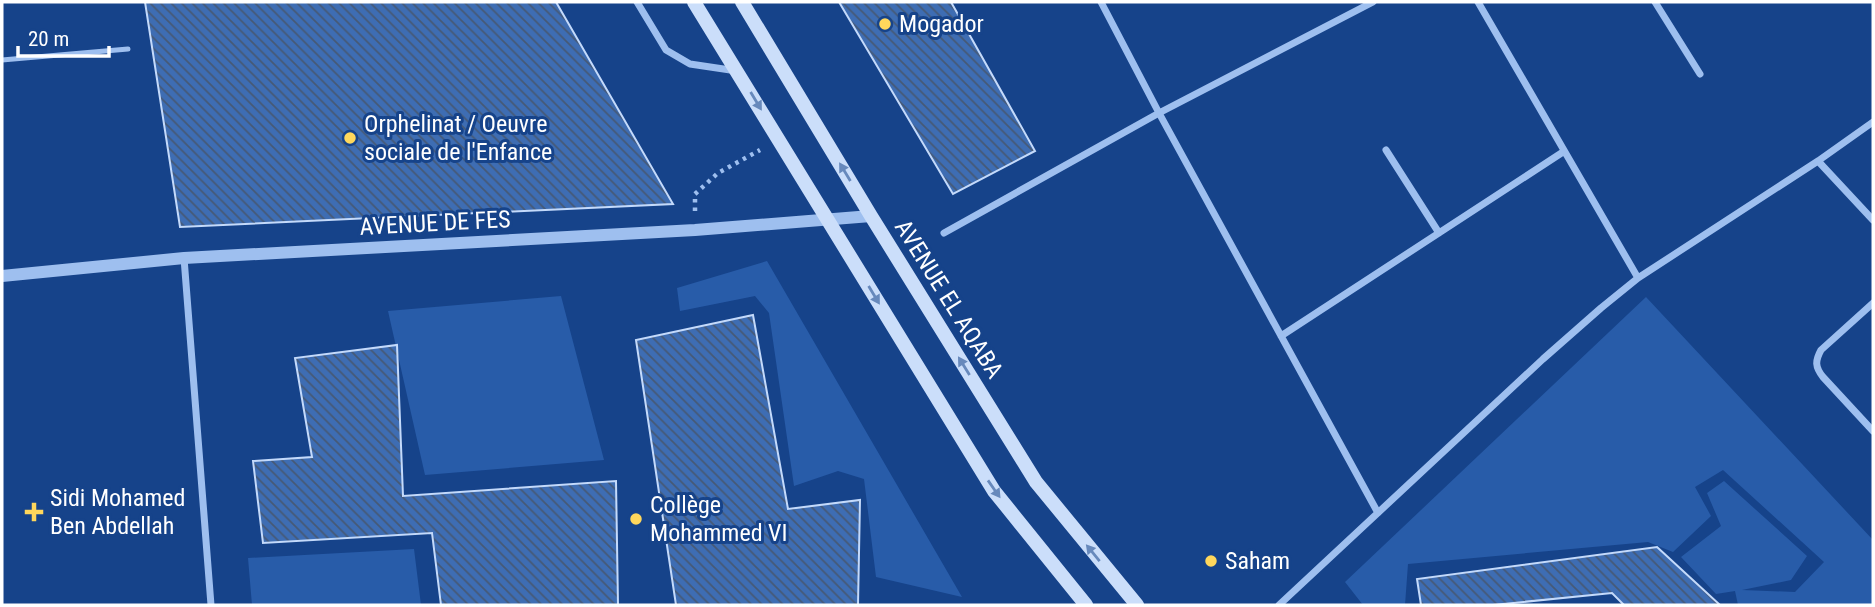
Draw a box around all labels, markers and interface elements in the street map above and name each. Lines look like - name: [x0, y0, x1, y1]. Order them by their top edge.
- place label: Mogador: [899, 10, 984, 38]
- scale bar: [18, 14, 108, 58]
- marker: Mogador: [877, 16, 893, 32]
- text: 20 m: [28, 27, 69, 51]
- one-way arrow: [749, 92, 762, 111]
- place label: Orphelinat / Oeuvre sociale de l'Enfance: [364, 110, 552, 166]
- marker: Orphelinat / Oeuvre sociale de l'Enfance: [342, 130, 358, 146]
- one-way arrow: [839, 163, 851, 182]
- street label: AVENUE DE FES: [359, 205, 511, 241]
- street label: AVENUE EL AQABA: [889, 215, 1009, 384]
- one-way arrow: [868, 286, 881, 305]
- one-way arrow: [957, 357, 970, 376]
- one-way arrow: [987, 480, 1001, 498]
- place label: Sidi Mohamed Ben Abdellah: [50, 484, 185, 540]
- place label: Collège Mohammed VI: [650, 491, 788, 547]
- marker: Sidi Mohamed Ben Abdellah: [24, 502, 44, 522]
- marker: Collège Mohammed VI: [628, 511, 644, 527]
- one-way arrow: [1086, 544, 1101, 561]
- place label: Saham: [1225, 547, 1290, 575]
- marker: Saham: [1203, 553, 1219, 569]

